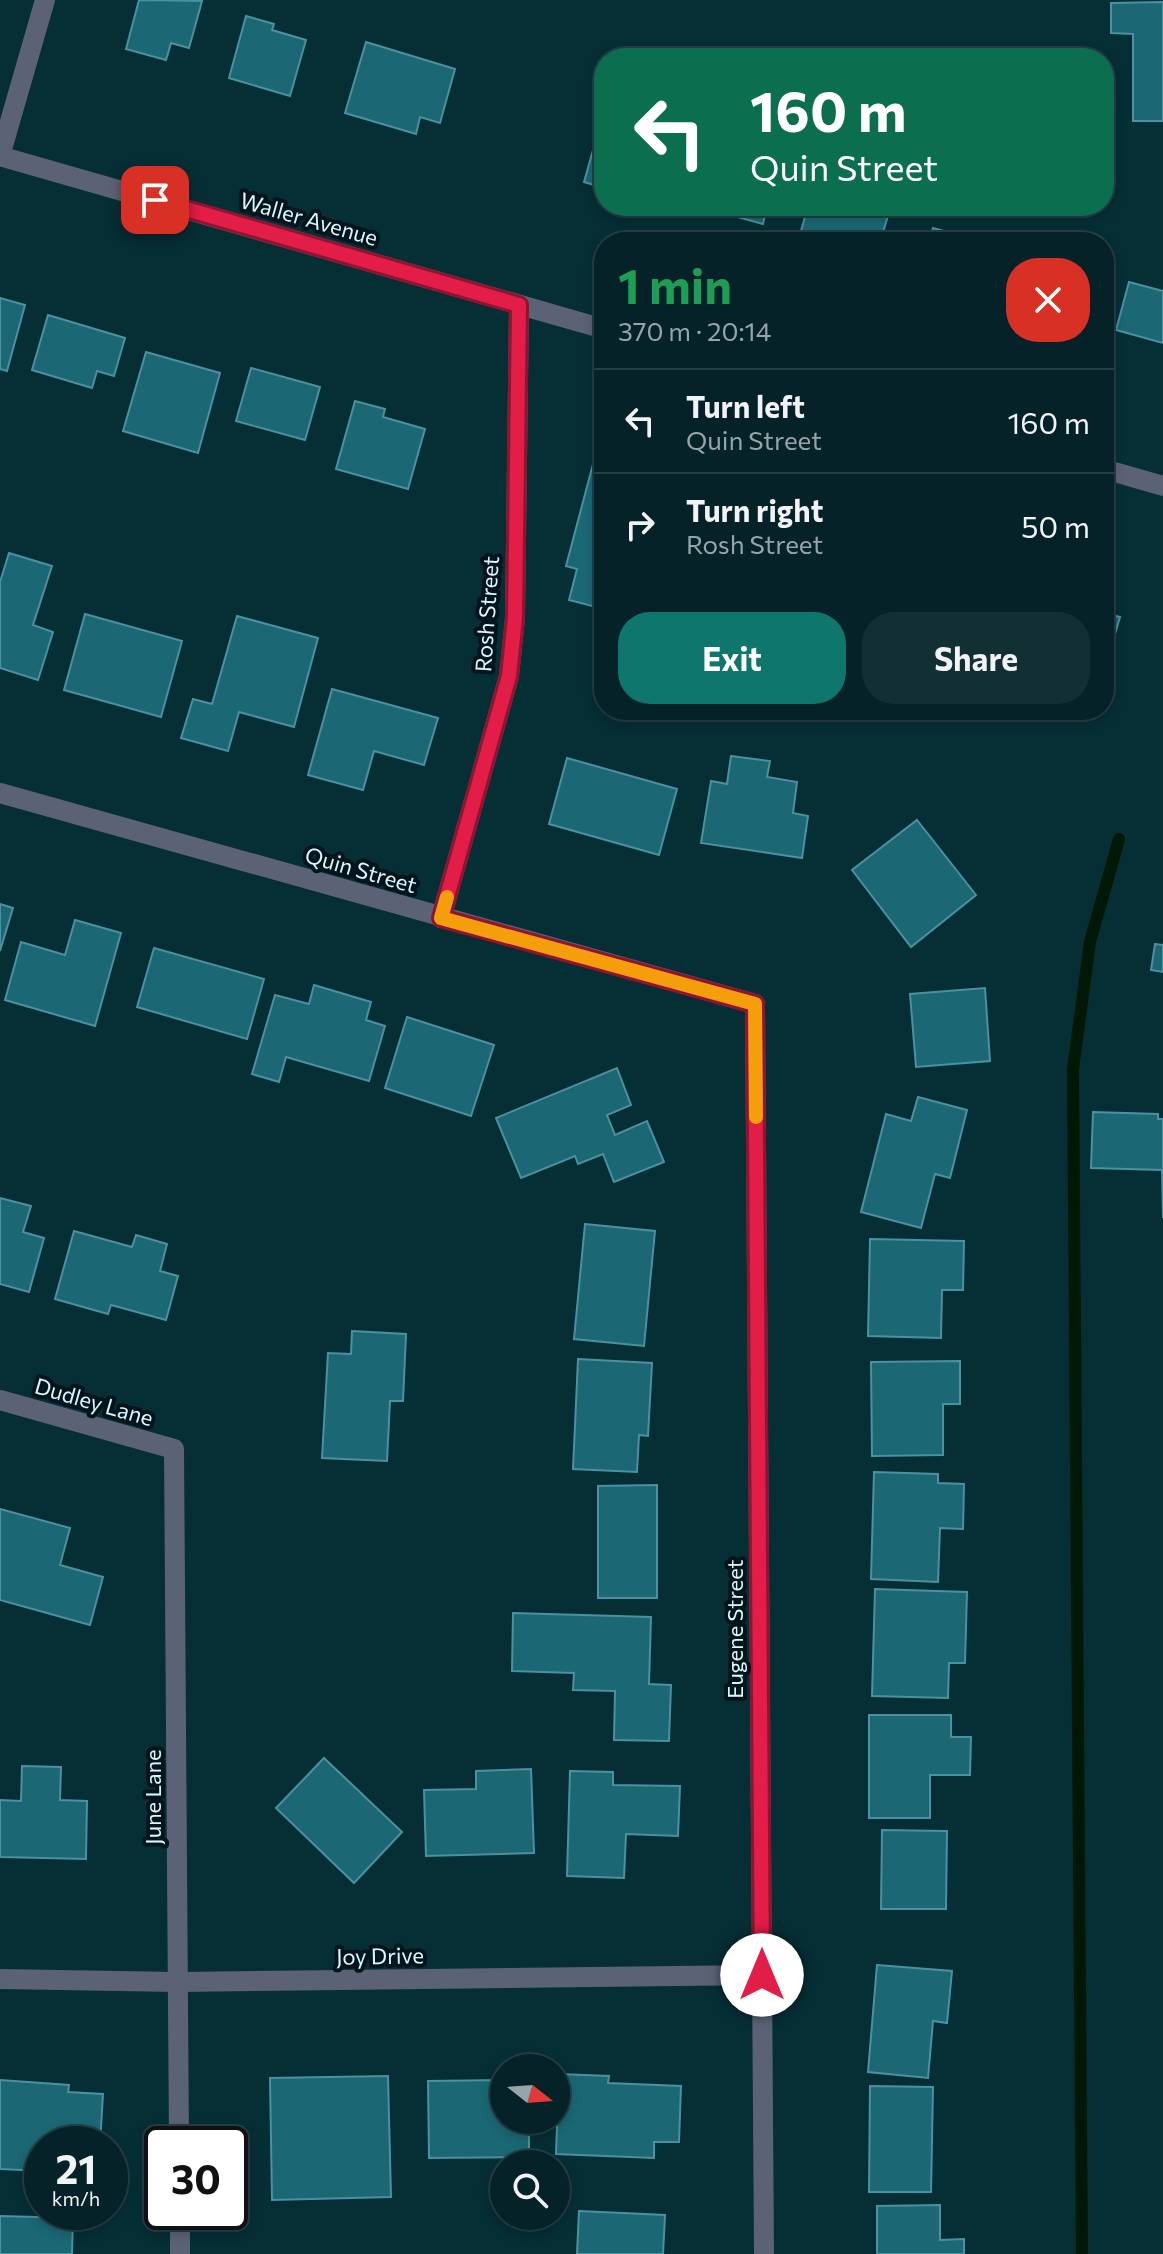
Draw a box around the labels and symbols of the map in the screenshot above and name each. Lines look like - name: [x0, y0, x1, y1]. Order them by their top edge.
- pin: [121, 166, 189, 234]
- street label: Waller Avenue: [237, 186, 381, 251]
- street label: Rosh Street: [469, 555, 504, 673]
- street label: Quin Street: [302, 841, 420, 898]
- street label: Dudley Lane: [32, 1372, 157, 1431]
- street label: Eugene Street: [721, 1559, 748, 1699]
- street label: June Lane: [139, 1749, 166, 1845]
- position arrow: [720, 1933, 804, 2017]
- street label: Joy Drive: [336, 1941, 424, 1970]
- north arrow: [490, 2054, 570, 2134]
- speed limit sign: 30: [144, 2126, 248, 2230]

